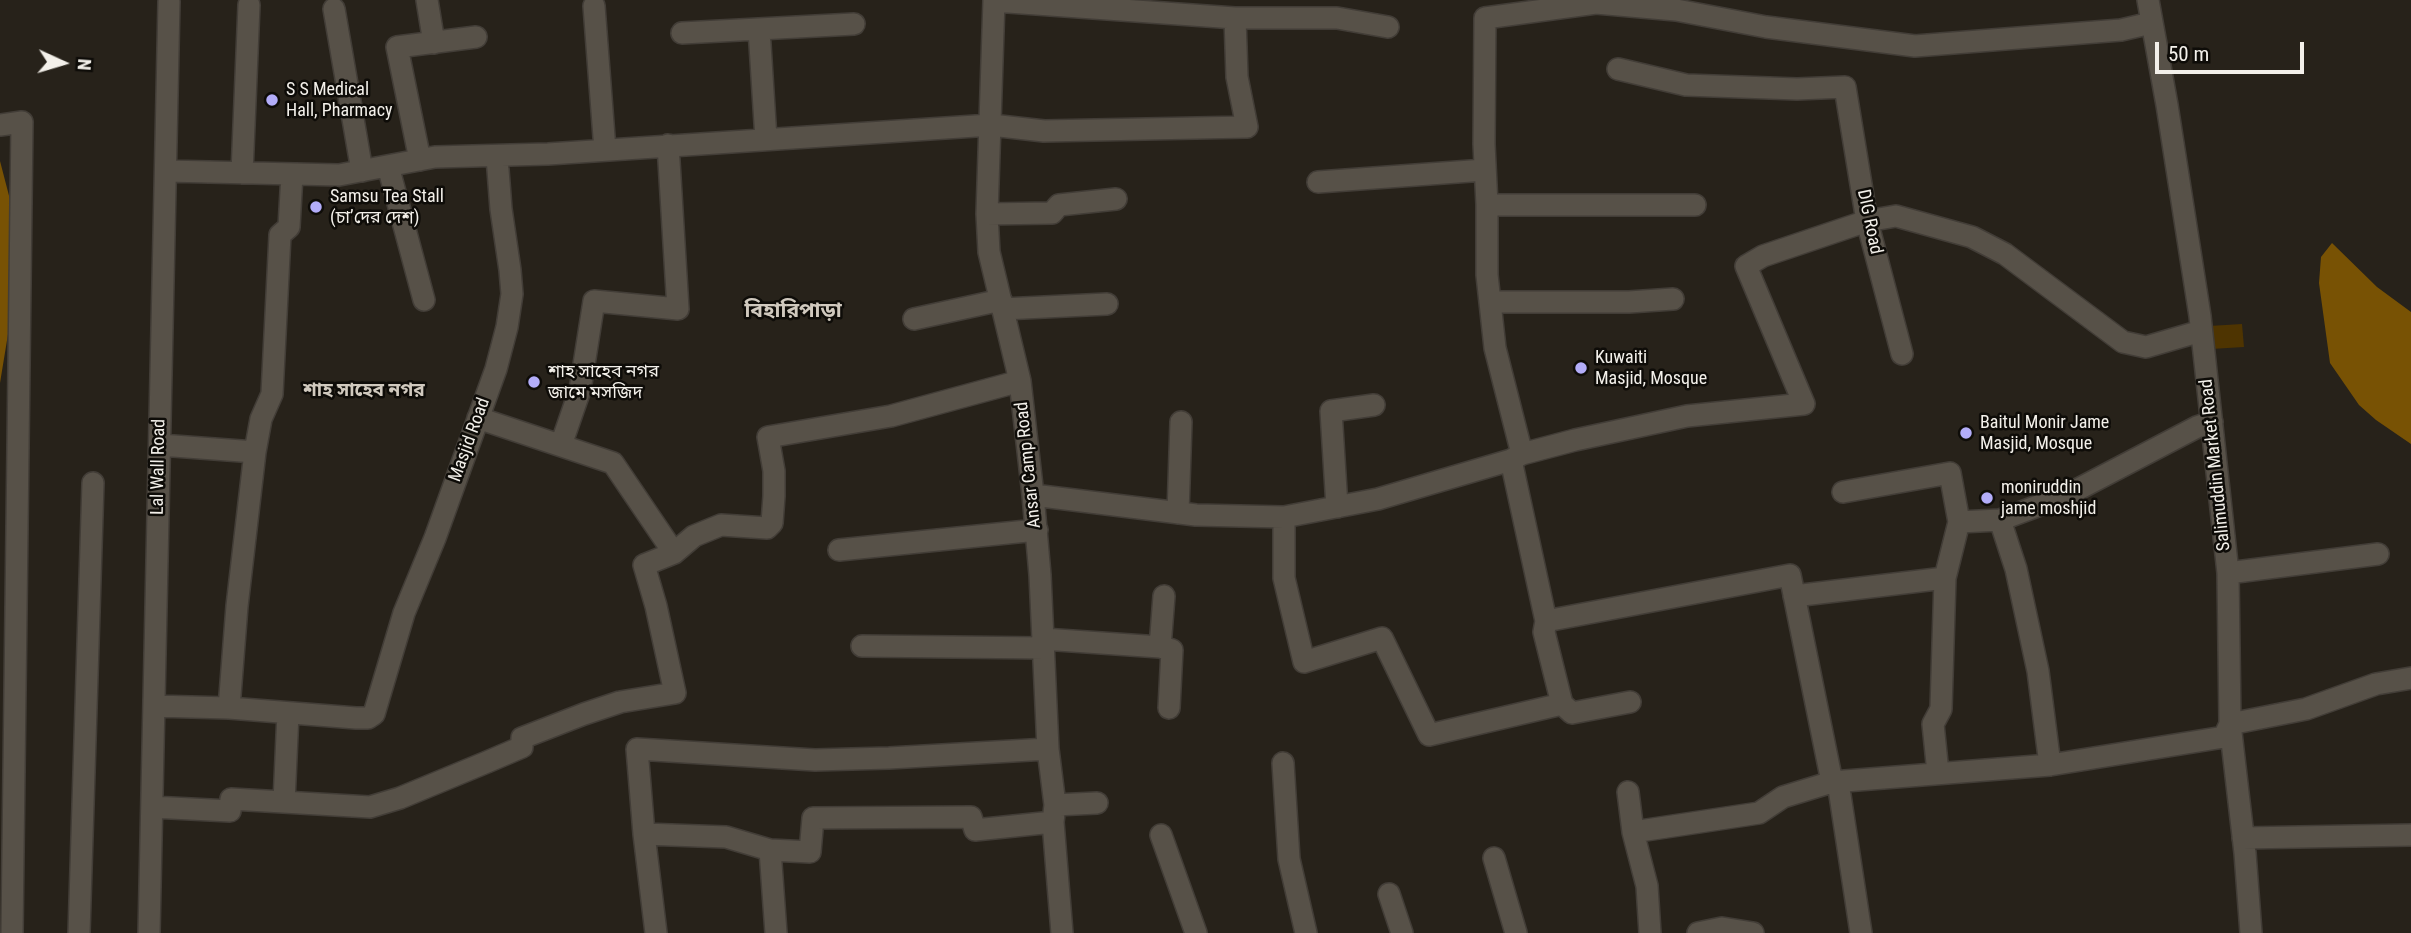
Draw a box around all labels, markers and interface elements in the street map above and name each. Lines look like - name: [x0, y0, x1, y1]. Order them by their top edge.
- north arrow: [28, 28, 98, 98]
- scale bar: [2159, 28, 2308, 72]
- text: 50 m: [2168, 42, 2209, 66]
- text: N: [73, 58, 96, 71]
- place label: S S Medical Hall, Pharmacy: [286, 79, 392, 122]
- marker: S S Medical Hall, Pharmacy: [264, 92, 280, 108]
- place label: Samsu Tea Stall (চা’দের দেশ): [330, 186, 444, 228]
- street label: DIG Road: [1852, 188, 1886, 256]
- marker: Samsu Tea Stall (চা’দের দেশ): [308, 199, 324, 215]
- district label: বিহারিপাড়া: [744, 299, 842, 325]
- place label: Kuwaiti Masjid, Mosque: [1595, 347, 1707, 390]
- marker: Kuwaiti Masjid, Mosque: [1573, 360, 1589, 376]
- place label: শাহ সাহেব নগর জামে মসজিদ: [548, 361, 659, 404]
- marker: শাহ সাহেব নগর জামে মসজিদ: [526, 374, 542, 390]
- street label: Salimuddin Market Road: [2196, 378, 2236, 552]
- district label: শাহ সাহেব নগর: [303, 380, 425, 402]
- street label: Masjid Road: [445, 395, 495, 485]
- street label: Ansar Camp Road: [1012, 401, 1046, 529]
- place label: Baitul Monir Jame Masjid, Mosque: [1980, 412, 2109, 454]
- street label: Lal Wall Road: [147, 419, 171, 515]
- marker: Baitul Monir Jame Masjid, Mosque: [1958, 425, 1974, 441]
- place label: moniruddin jame moshjid: [2001, 477, 2096, 520]
- marker: moniruddin jame moshjid: [1979, 490, 1995, 506]

